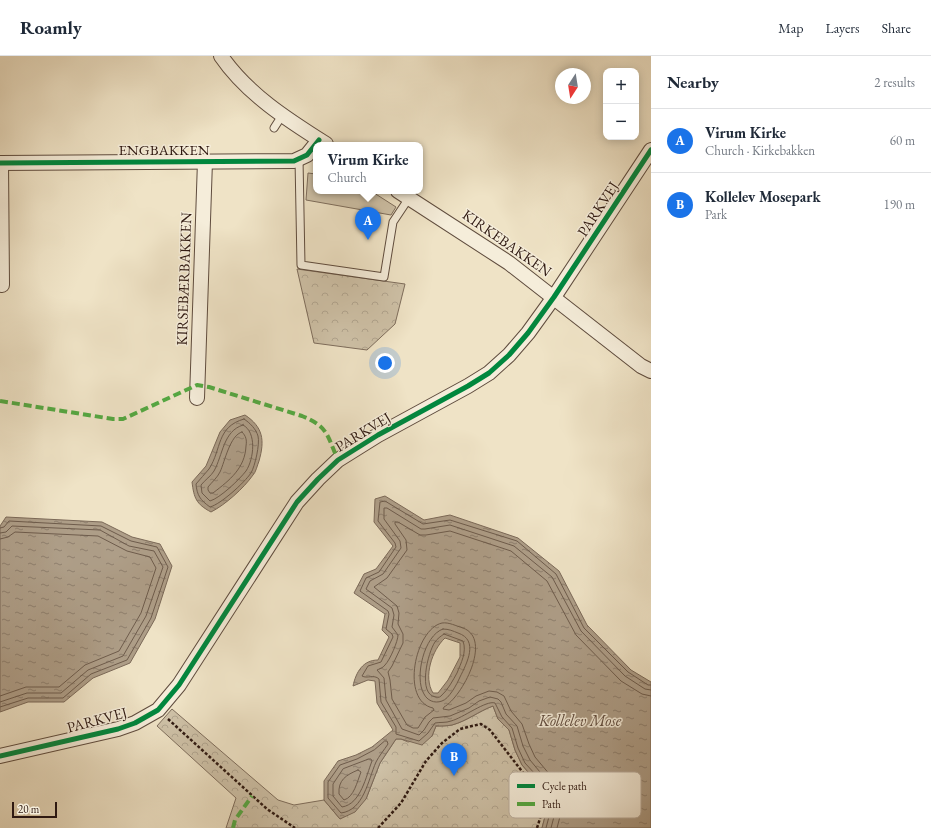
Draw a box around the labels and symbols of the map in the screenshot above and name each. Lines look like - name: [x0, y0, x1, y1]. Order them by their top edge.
- north arrow: [555, 68, 591, 104]
- street label: ENGBAKKEN: [118, 140, 210, 159]
- street label: PARKVEJ: [573, 178, 622, 240]
- street label: KIRKEBAKKEN: [459, 205, 556, 280]
- pin: A: [355, 207, 381, 240]
- street label: KIRSEBÆRBAKKEN: [172, 212, 195, 346]
- your location: [375, 353, 395, 373]
- street label: PARKVEJ: [331, 407, 394, 456]
- street label: PARKVEJ: [65, 702, 129, 737]
- water label: Kollelev Mose: [538, 710, 622, 731]
- pin: B: [441, 743, 467, 776]
- legend: [509, 772, 641, 818]
- text: Cycle path: [542, 779, 587, 793]
- text: Path: [542, 797, 561, 811]
- scale bar: [12, 800, 57, 819]

